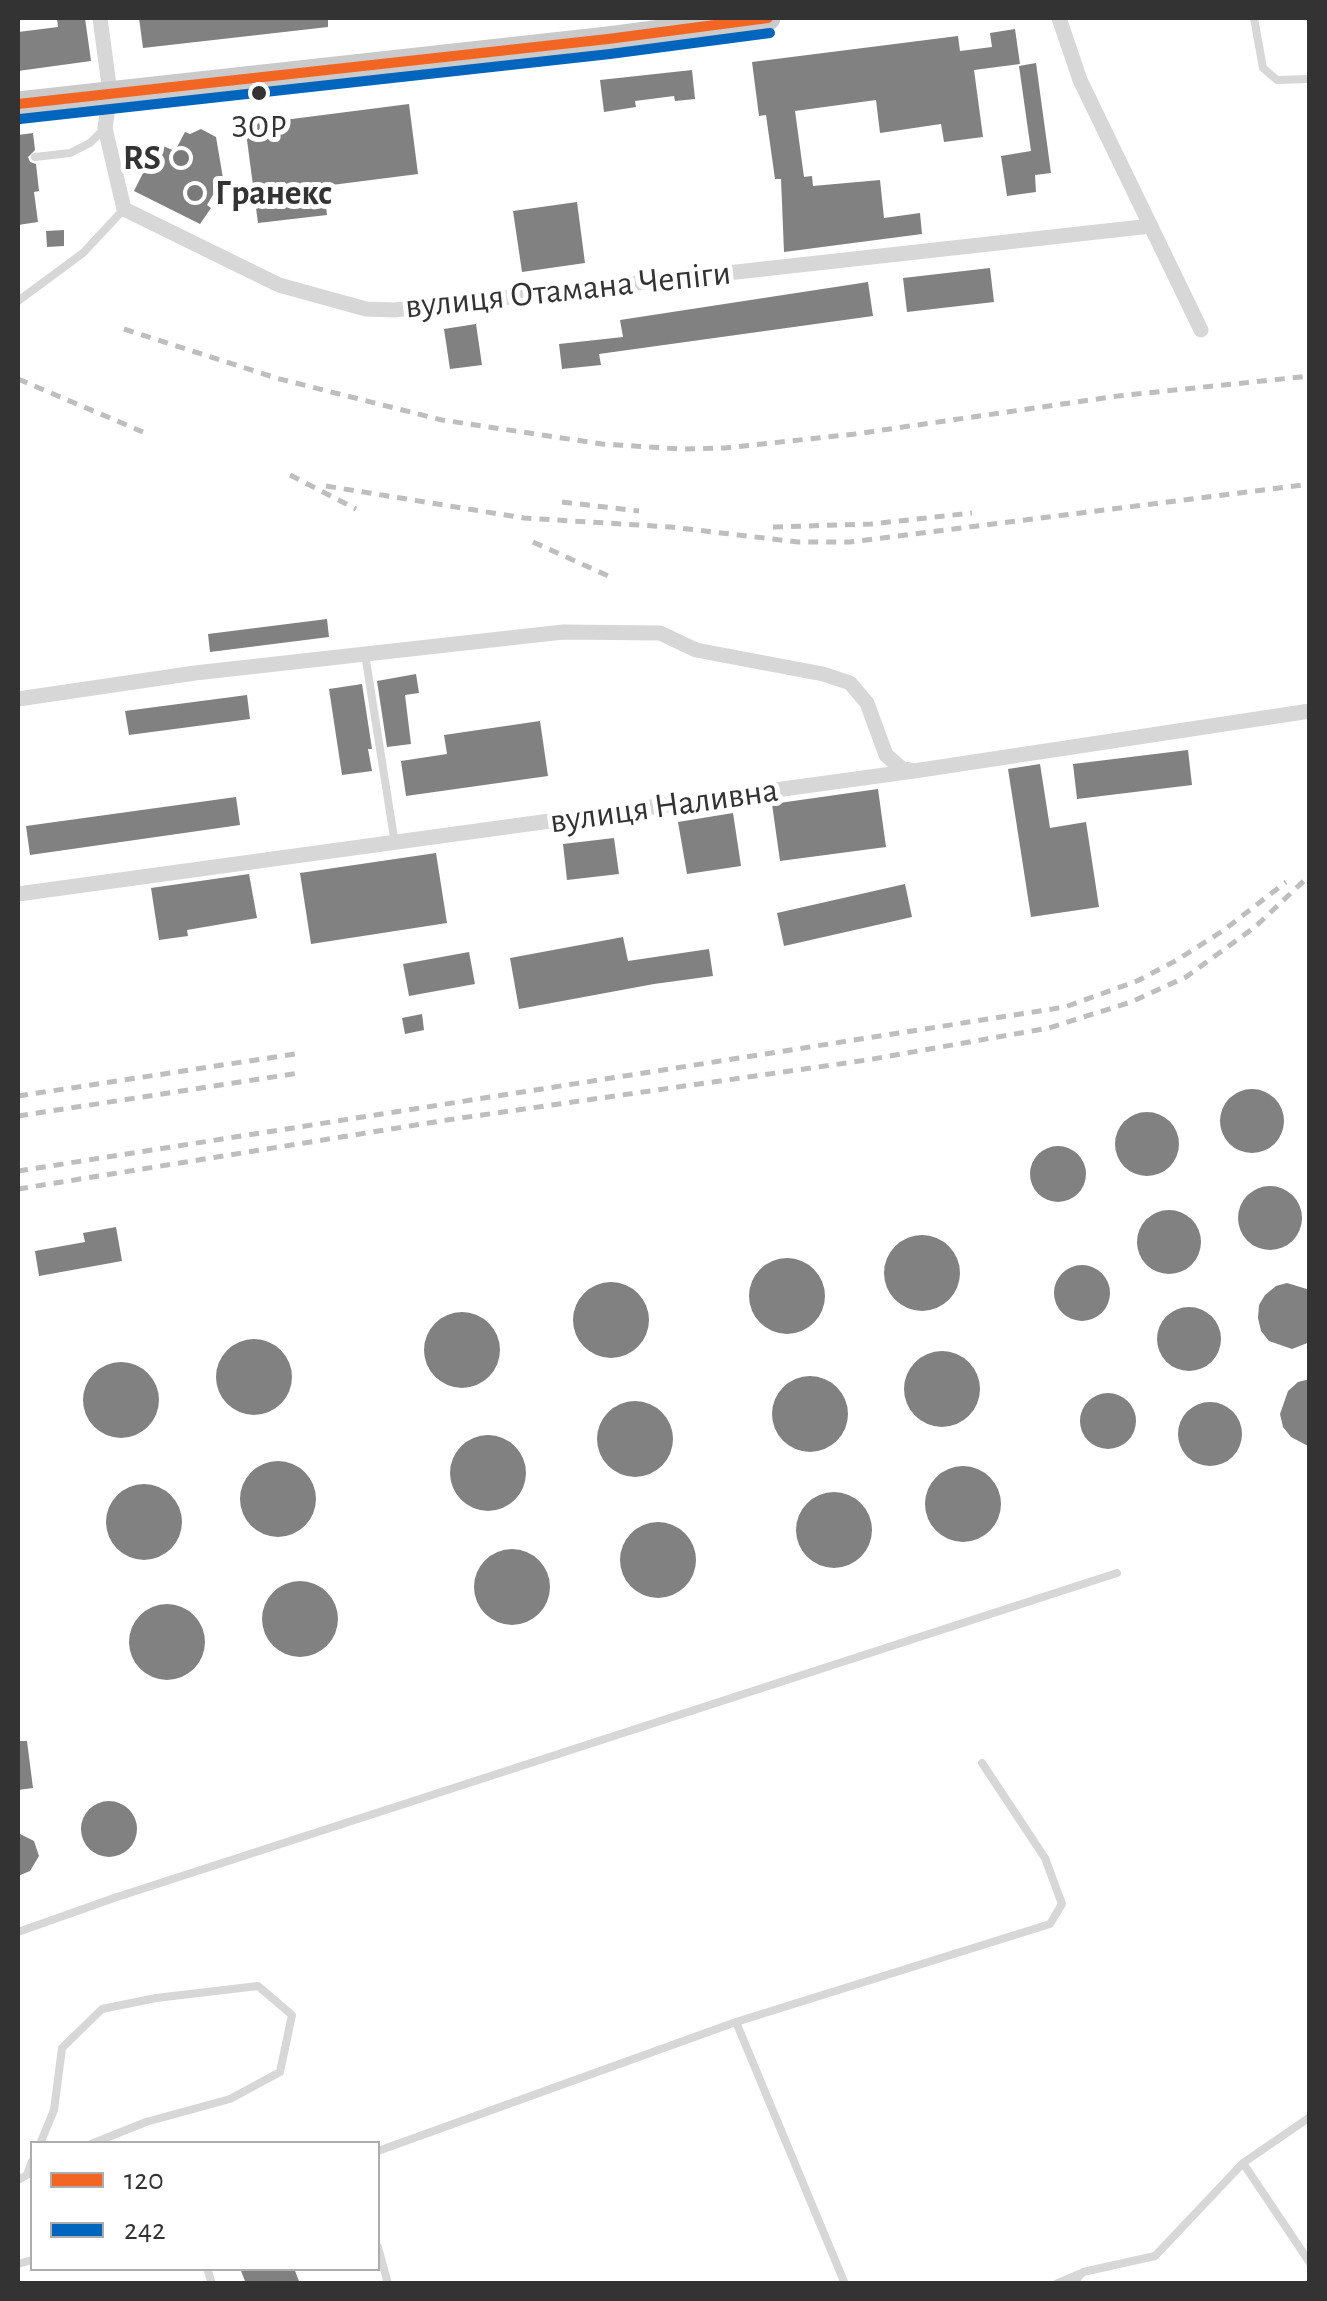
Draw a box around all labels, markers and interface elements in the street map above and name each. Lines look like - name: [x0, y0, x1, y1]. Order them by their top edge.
- marker: ЗОР: [249, 83, 269, 103]
- place label: ЗОР: [231, 108, 287, 146]
- place label: RS: [123, 137, 161, 179]
- marker: RS: [170, 147, 192, 169]
- place label: Гранекс: [215, 172, 332, 214]
- marker: Гранекс: [184, 182, 206, 204]
- street label: вулиця Отамана Чепіги: [403, 252, 733, 328]
- street label: вулиця Наливна: [547, 769, 781, 843]
- legend: [30, 2141, 380, 2271]
- text: 120: [124, 2165, 164, 2195]
- text: 242: [124, 2215, 166, 2245]

